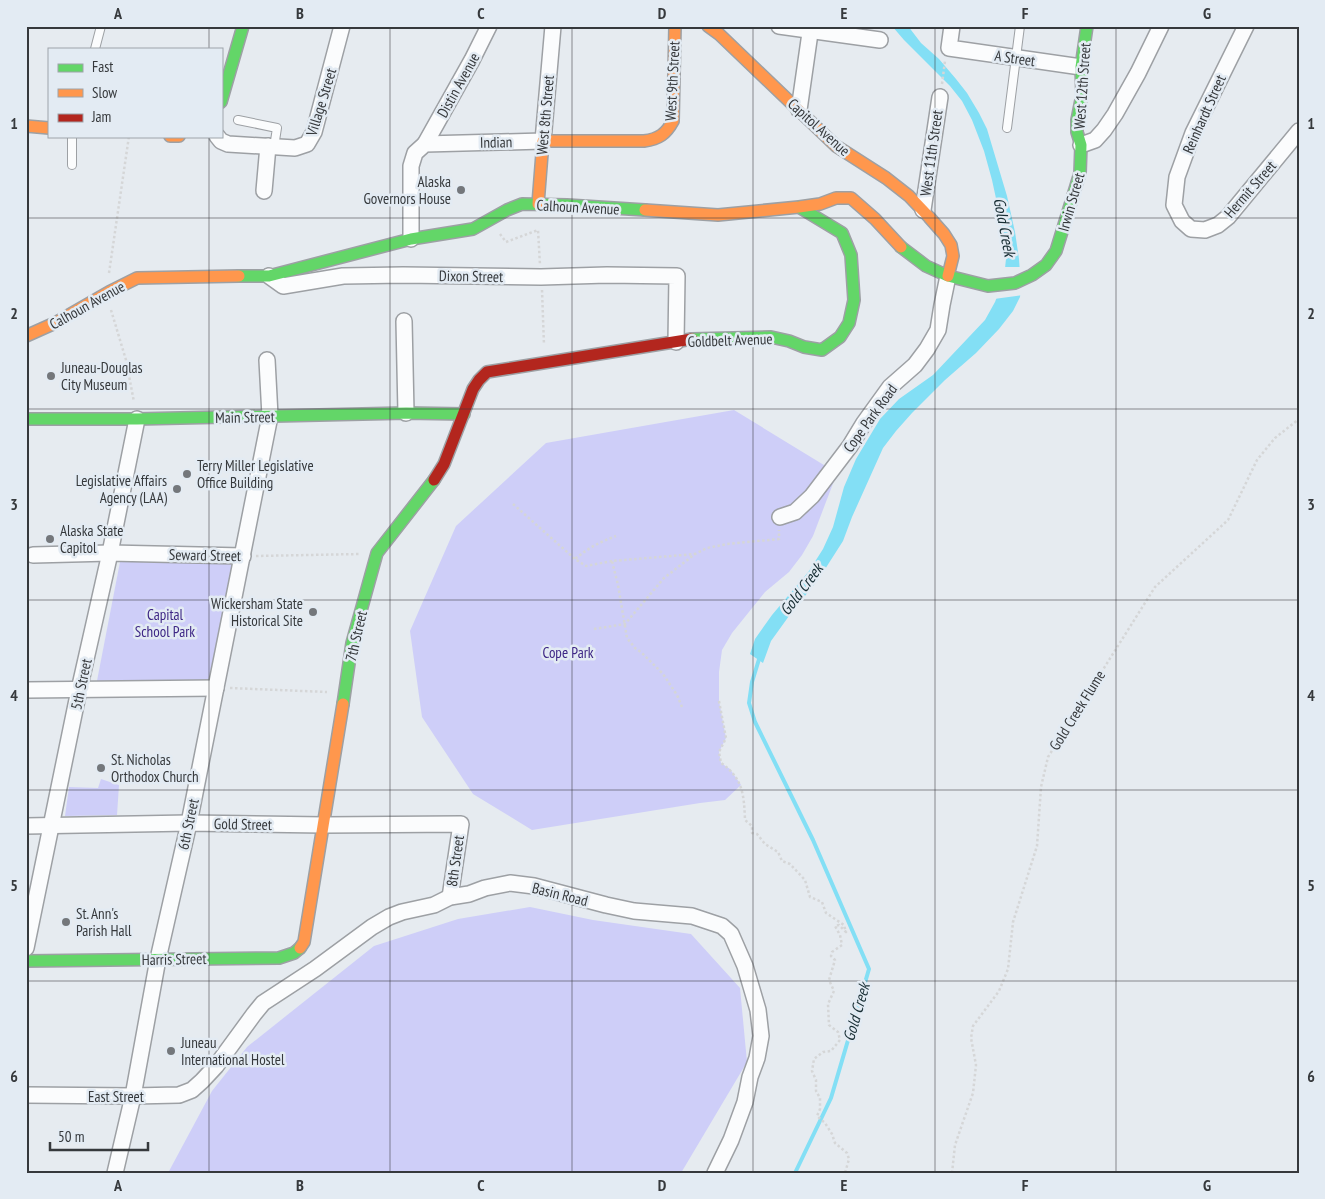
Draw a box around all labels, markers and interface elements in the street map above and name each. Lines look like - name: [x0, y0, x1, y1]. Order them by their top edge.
- text: A: [113, 3, 123, 23]
- text: B: [296, 3, 304, 23]
- text: C: [477, 3, 485, 23]
- text: D: [658, 3, 667, 23]
- text: E: [841, 3, 848, 23]
- text: F: [1022, 3, 1029, 23]
- text: G: [1203, 3, 1211, 23]
- street label: West 9th Street: [660, 41, 684, 121]
- street label: West 12th Street: [1070, 42, 1094, 130]
- street label: A Street: [993, 46, 1037, 70]
- legend: [48, 48, 222, 138]
- street label: Distin Avenue: [433, 49, 483, 121]
- text: Fast: [92, 57, 113, 76]
- street label: Village Street: [301, 66, 340, 139]
- street label: Reinhardt Street: [1178, 72, 1230, 156]
- street label: West 8th Street: [532, 74, 558, 156]
- text: Slow: [92, 83, 117, 102]
- street label: Capitol Avenue: [784, 94, 854, 160]
- text: Jam: [91, 107, 111, 126]
- street label: West 11th Street: [916, 109, 946, 197]
- text: 1: [10, 113, 18, 133]
- text: 1: [1307, 113, 1315, 133]
- street label: Indian: [480, 132, 512, 152]
- street label: Hermit Street: [1220, 156, 1280, 222]
- street label: Irwin Street: [1054, 170, 1088, 234]
- place label: Alaska Governors House: [363, 172, 451, 208]
- marker: Alaska Governors House: [455, 184, 467, 196]
- street label: Calhoun Avenue: [536, 195, 620, 219]
- water label: Gold Creek: [989, 196, 1021, 260]
- street label: Dixon Street: [439, 266, 503, 286]
- street label: Calhoun Avenue: [46, 277, 128, 333]
- text: 2: [10, 303, 18, 323]
- text: 2: [1307, 303, 1315, 323]
- street label: Goldbelt Avenue: [687, 329, 773, 351]
- place label: Juneau-Douglas City Museum: [60, 358, 143, 394]
- marker: Juneau-Douglas City Museum: [45, 370, 57, 382]
- street label: Cope Park Road: [839, 380, 901, 456]
- street label: Main Street: [215, 407, 275, 427]
- place label: Terry Miller Legislative Office Building: [197, 456, 314, 492]
- marker: Terry Miller Legislative Office Building: [181, 468, 193, 480]
- place label: Legislative Affairs Agency (LAA): [76, 471, 167, 507]
- marker: Legislative Affairs Agency (LAA): [171, 483, 183, 495]
- text: 3: [10, 494, 18, 514]
- text: 3: [1307, 494, 1315, 514]
- place label: Alaska State Capitol: [60, 521, 123, 557]
- marker: Alaska State Capitol: [44, 533, 56, 545]
- street label: Seward Street: [169, 545, 241, 565]
- water label: Gold Creek: [775, 558, 828, 619]
- place label: Wickersham State Historical Site: [211, 594, 303, 630]
- park label: Capital School Park: [135, 605, 195, 641]
- marker: Wickersham State Historical Site: [307, 606, 319, 618]
- street label: 7th Street: [341, 609, 371, 663]
- park label: Cope Park: [542, 643, 594, 662]
- street label: 5th Street: [66, 657, 96, 711]
- street label: Gold Creek Flume: [1045, 666, 1109, 754]
- text: 4: [10, 685, 18, 705]
- text: 4: [1307, 685, 1315, 705]
- place label: St. Nicholas Orthodox Church: [111, 750, 199, 786]
- marker: St. Nicholas Orthodox Church: [95, 762, 107, 774]
- street label: 6th Street: [173, 797, 203, 851]
- street label: Gold Street: [214, 814, 272, 834]
- street label: 8th Street: [442, 834, 468, 888]
- text: 5: [10, 875, 18, 895]
- text: 5: [1307, 875, 1315, 895]
- street label: Basin Road: [530, 878, 590, 910]
- place label: St. Ann's Parish Hall: [76, 904, 132, 940]
- marker: St. Ann's Parish Hall: [60, 916, 72, 928]
- street label: Harris Street: [141, 949, 207, 969]
- water label: Gold Creek: [838, 979, 874, 1043]
- place label: Juneau International Hostel: [180, 1033, 285, 1069]
- marker: Juneau International Hostel: [165, 1045, 177, 1057]
- text: 6: [10, 1066, 18, 1086]
- text: 6: [1307, 1066, 1315, 1086]
- street label: East Street: [88, 1087, 144, 1106]
- scale bar: [50, 1119, 148, 1151]
- text: 50 m: [58, 1127, 84, 1146]
- text: A: [113, 1175, 123, 1195]
- text: B: [296, 1175, 304, 1195]
- text: C: [477, 1175, 485, 1195]
- text: D: [658, 1175, 667, 1195]
- text: E: [841, 1175, 848, 1195]
- text: F: [1022, 1175, 1029, 1195]
- text: G: [1203, 1175, 1211, 1195]

